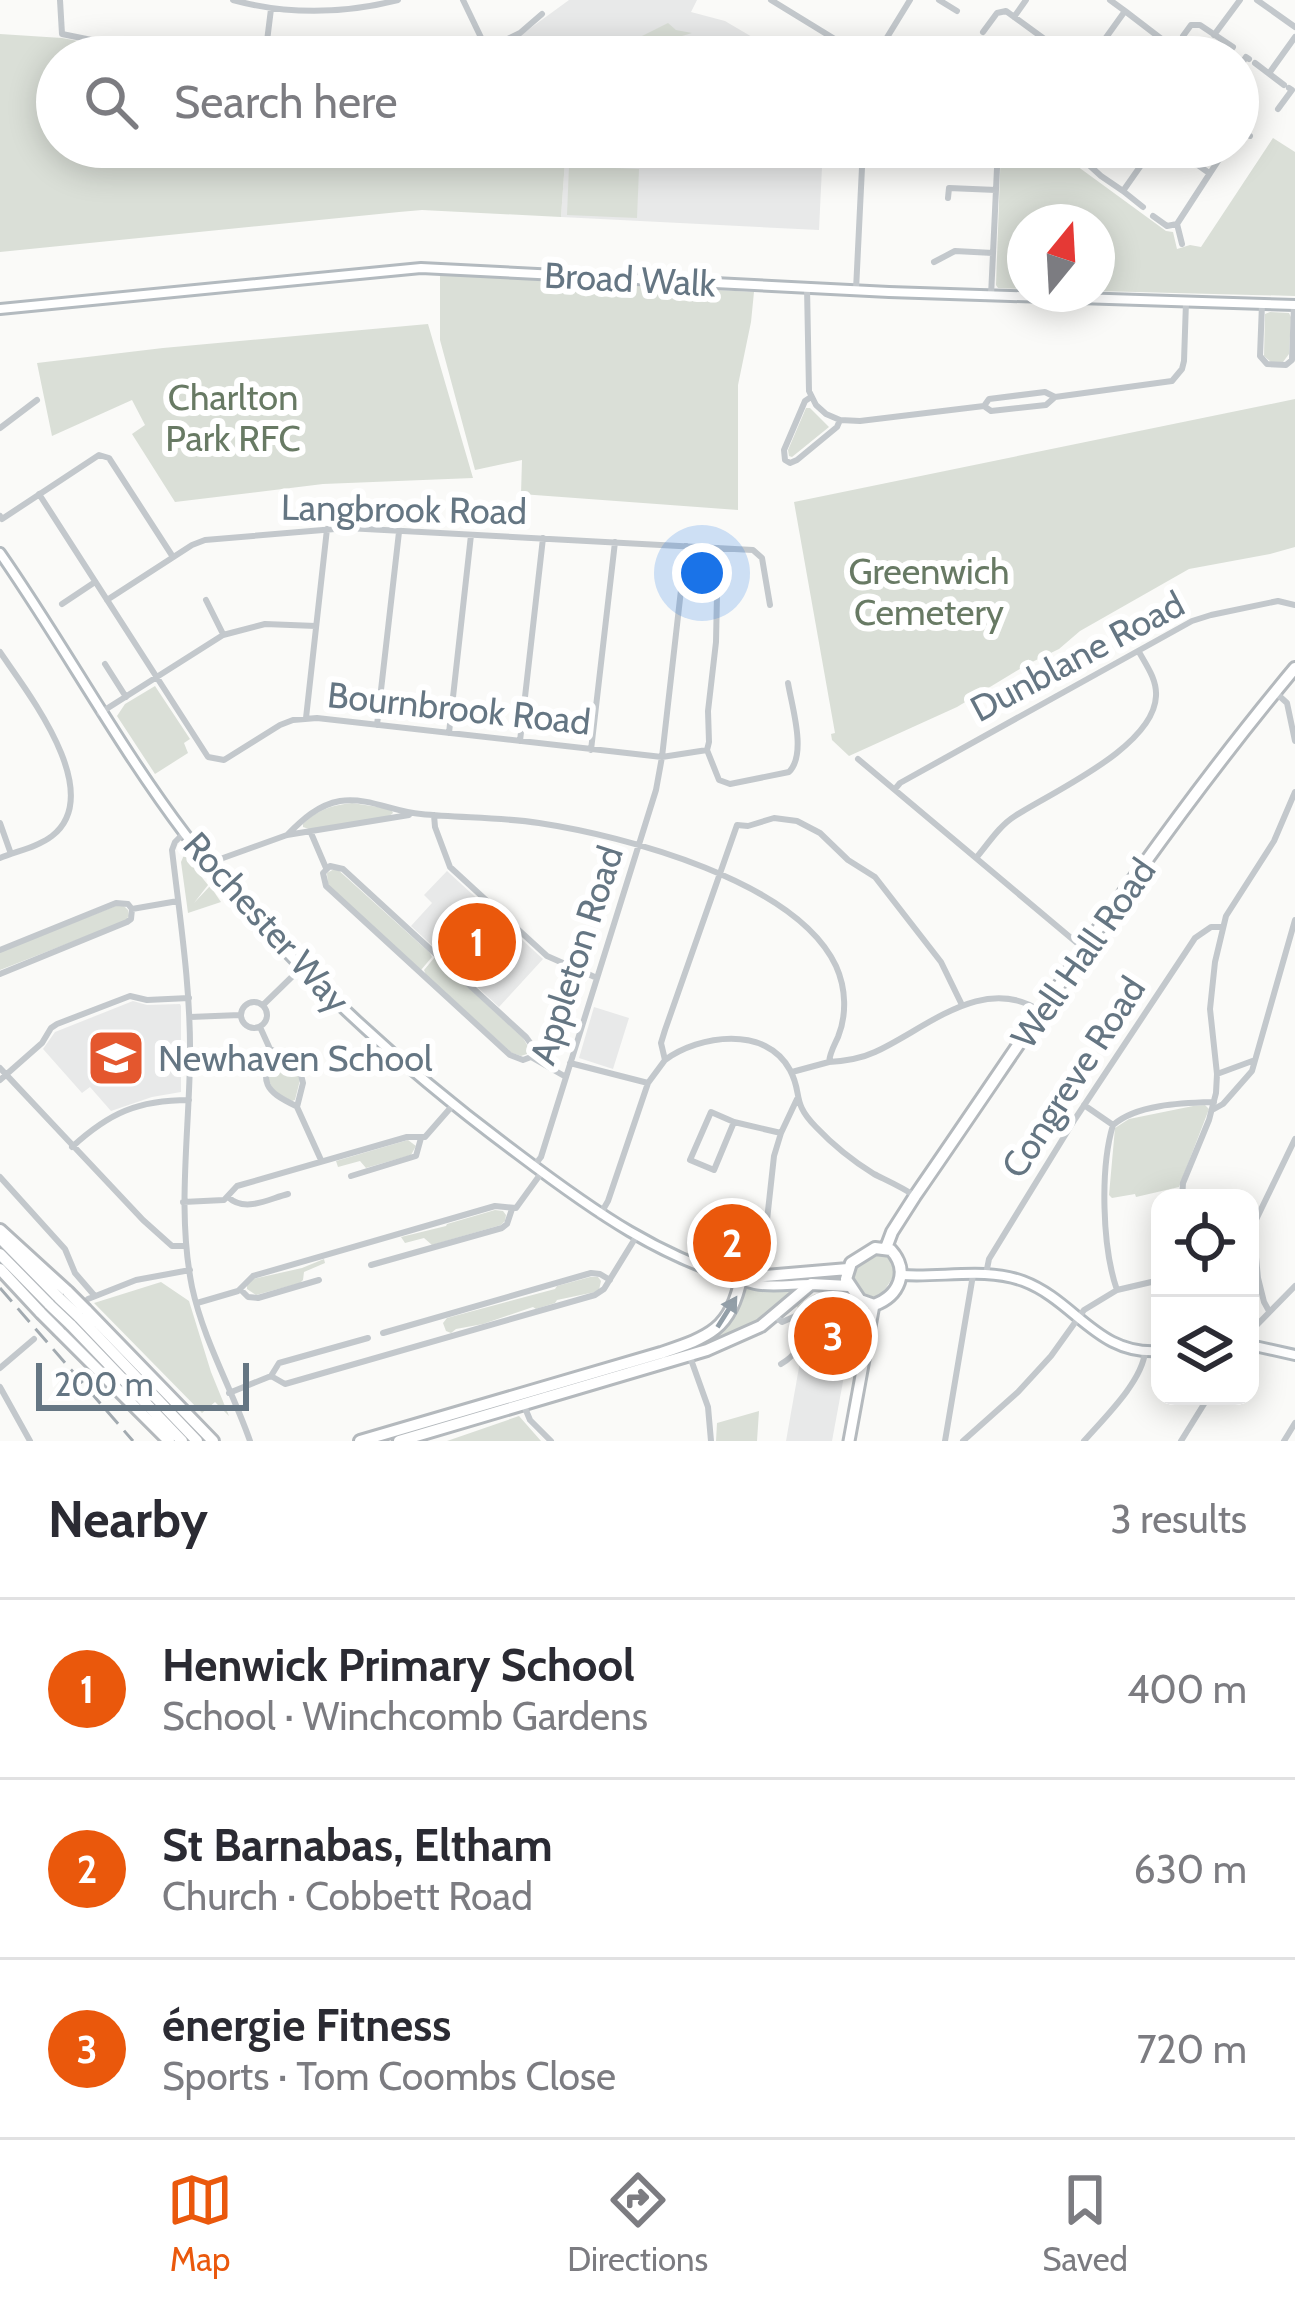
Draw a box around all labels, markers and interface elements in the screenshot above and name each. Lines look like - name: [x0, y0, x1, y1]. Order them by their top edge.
- search box: [36, 36, 1259, 168]
- icon: search: [78, 69, 144, 135]
- text: Search here: [174, 75, 398, 129]
- north arrow: [1007, 204, 1115, 312]
- street label: Broad Walk: [543, 253, 718, 306]
- park label: Charlton Park RFC: [165, 375, 301, 460]
- street label: Langbrook Road: [281, 485, 527, 533]
- your location: [672, 543, 732, 603]
- park label: Greenwich Cemetery: [848, 549, 1010, 634]
- street label: Dunblane Road: [963, 581, 1191, 731]
- street label: Bournbrook Road: [325, 672, 593, 744]
- street label: Rochester Way: [175, 823, 359, 1021]
- street label: Appleton Road: [520, 840, 632, 1070]
- street label: Well Hall Road: [1001, 850, 1165, 1056]
- pin: 1: [438, 897, 516, 987]
- street label: Congreve Road: [992, 968, 1154, 1186]
- school or university icon: Newhaven School: [85, 1027, 147, 1089]
- place label: Newhaven School: [158, 1036, 433, 1080]
- map controls: [1151, 1189, 1259, 1405]
- button: locate: [1151, 1189, 1259, 1297]
- pin: 2: [693, 1198, 771, 1288]
- pin: 3: [794, 1291, 872, 1381]
- one-way arrow: [715, 1296, 737, 1329]
- button: layers: [1151, 1297, 1259, 1405]
- scale bar: [36, 1357, 249, 1410]
- text: 200 m: [54, 1364, 154, 1404]
- text: Nearby: [48, 1488, 208, 1550]
- text: 3 results: [1110, 1495, 1247, 1543]
- text: Henwick Primary School: [162, 1638, 635, 1692]
- text: 1: [80, 1665, 94, 1713]
- text: 400 m: [1127, 1665, 1247, 1713]
- text: School · Winchcomb Gardens: [162, 1692, 648, 1740]
- text: St Barnabas, Eltham: [162, 1818, 553, 1872]
- text: 2: [77, 1845, 97, 1893]
- text: 630 m: [1134, 1845, 1247, 1893]
- text: Church · Cobbett Road: [162, 1872, 533, 1920]
- text: énergie Fitness: [162, 1998, 451, 2052]
- text: 3: [76, 2025, 98, 2073]
- text: 720 m: [1137, 2025, 1247, 2073]
- text: Sports · Tom Coombs Close: [162, 2052, 616, 2100]
- tab: Map: [167, 2167, 233, 2279]
- tab: Directions: [567, 2167, 708, 2279]
- tab: Saved: [1042, 2167, 1128, 2279]

